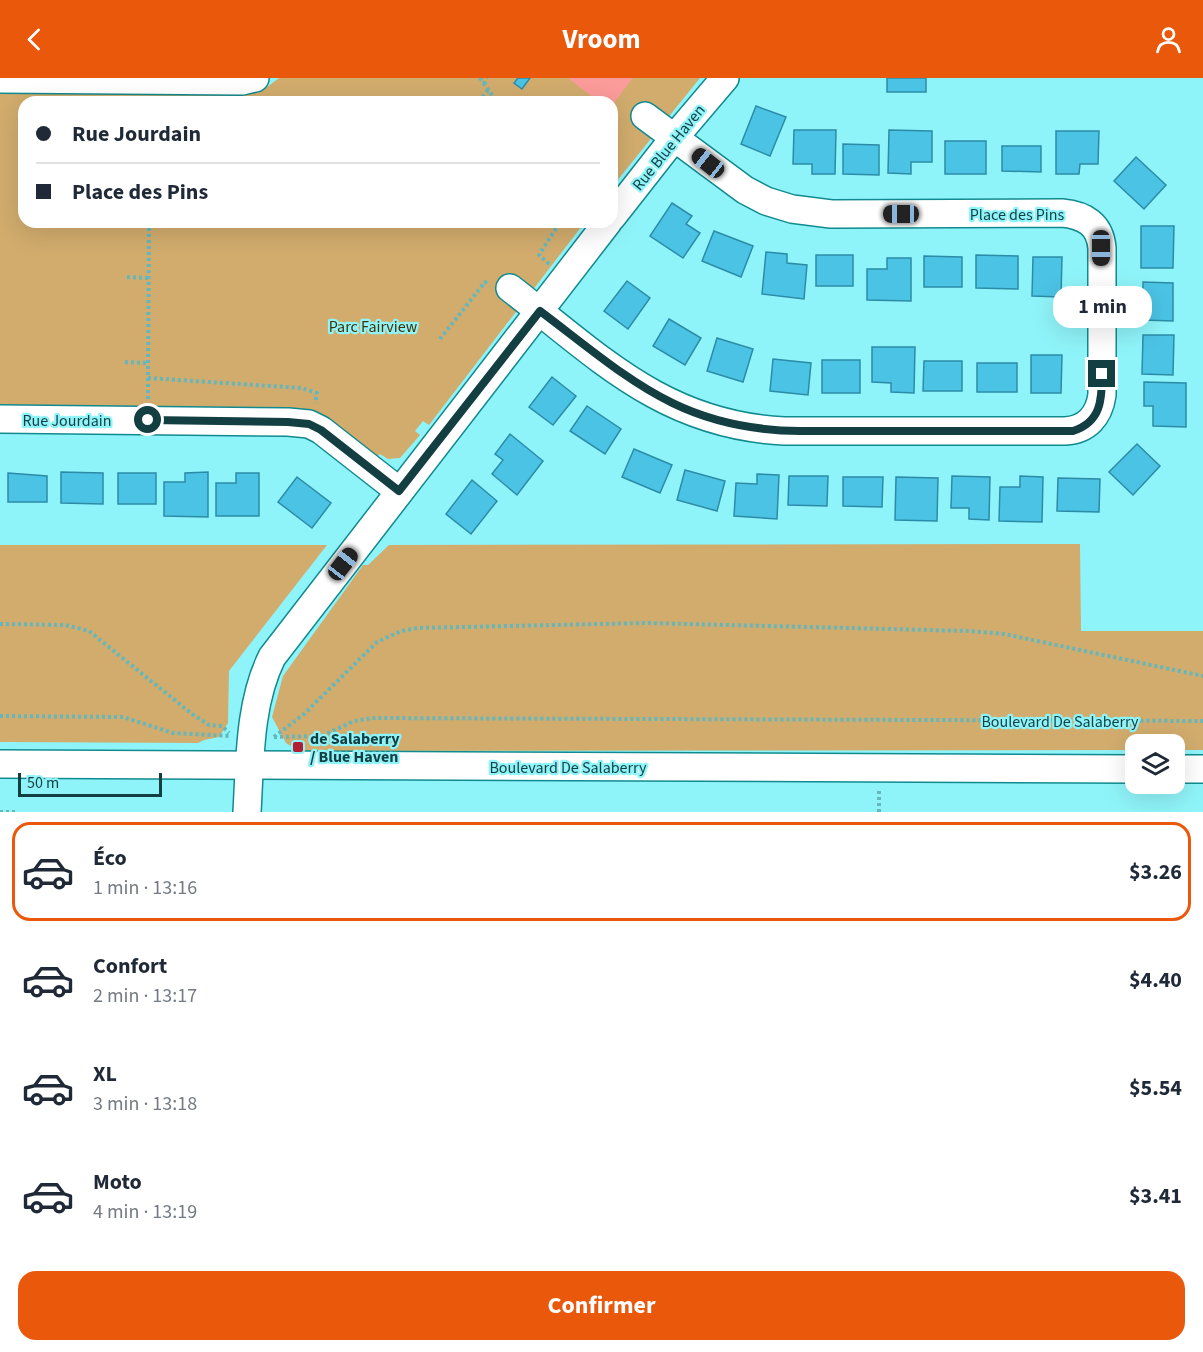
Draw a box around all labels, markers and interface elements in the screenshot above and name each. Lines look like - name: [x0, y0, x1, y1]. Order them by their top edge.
- text: Vroom: [562, 20, 641, 59]
- icon: back: [18, 23, 51, 56]
- icon: person: [1152, 23, 1185, 56]
- street label: Rue Blue Haven: [627, 100, 710, 195]
- text: Rue Jourdain: [72, 118, 201, 150]
- car: [688, 145, 728, 181]
- text: Place des Pins: [72, 176, 208, 208]
- street label: Place des Pins: [970, 204, 1065, 226]
- car: [883, 205, 919, 223]
- car: [1092, 230, 1110, 266]
- callout: 1 min: [1052, 287, 1152, 329]
- text: 1 min: [1078, 293, 1127, 321]
- park label: Parc Fairview: [329, 316, 418, 338]
- route end: [1088, 360, 1115, 387]
- route start: [134, 406, 161, 433]
- street label: Rue Jourdain: [22, 410, 112, 432]
- car: [325, 544, 361, 584]
- street label: Boulevard De Salaberry: [981, 711, 1139, 733]
- place label: de Salaberry / Blue Haven: [310, 728, 400, 768]
- map controls: [1125, 734, 1185, 794]
- button: layers: [1125, 734, 1185, 794]
- marker: de Salaberry / Blue Haven: [291, 740, 305, 754]
- street label: Boulevard De Salaberry: [489, 757, 647, 779]
- scale bar: [18, 770, 162, 798]
- text: 50 m: [27, 772, 59, 794]
- text: Éco: [93, 842, 127, 874]
- icon: car: [21, 845, 75, 899]
- text: $3.26: [1129, 856, 1182, 888]
- text: 1 min · 13:16: [93, 874, 197, 902]
- text: Confort: [93, 950, 167, 982]
- icon: car: [21, 953, 75, 1007]
- text: $4.40: [1129, 964, 1182, 996]
- text: 2 min · 13:17: [93, 982, 197, 1010]
- text: XL: [93, 1058, 117, 1090]
- icon: car: [21, 1061, 75, 1115]
- text: $5.54: [1129, 1072, 1182, 1104]
- text: 3 min · 13:18: [93, 1090, 197, 1118]
- text: Moto: [93, 1166, 142, 1198]
- icon: car: [21, 1169, 75, 1223]
- text: $3.41: [1129, 1180, 1182, 1212]
- text: 4 min · 13:19: [93, 1198, 197, 1226]
- button: Confirmer: [18, 1271, 1185, 1340]

